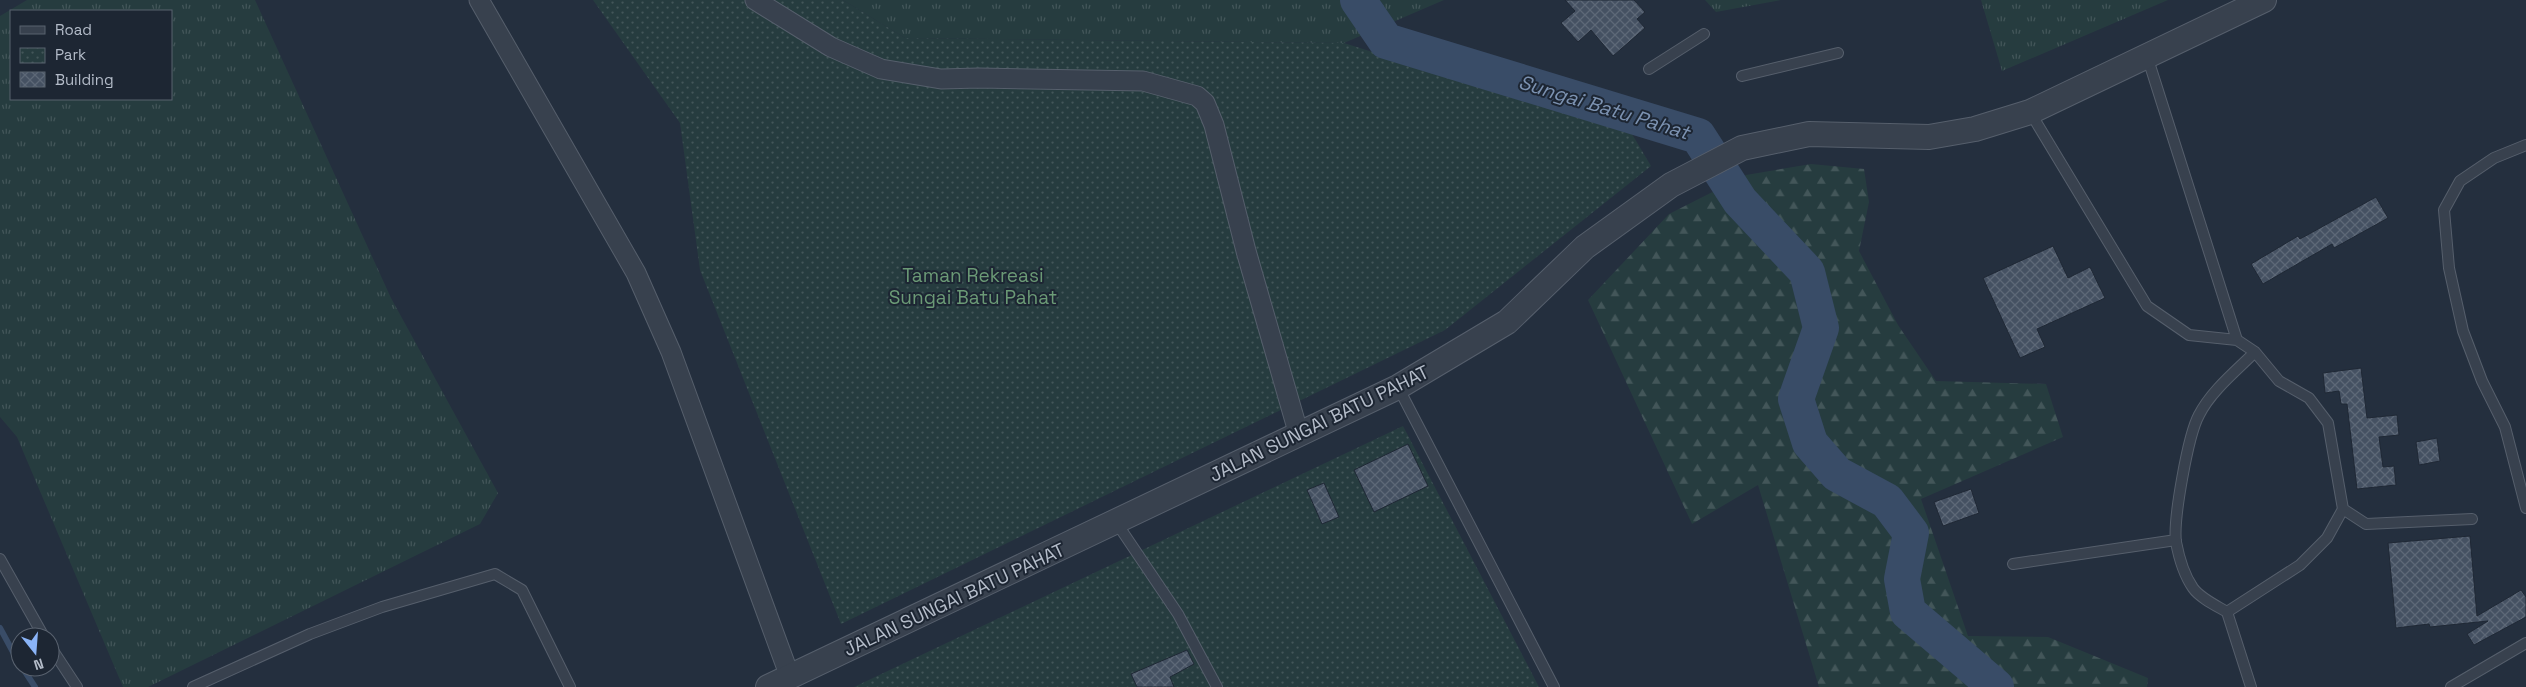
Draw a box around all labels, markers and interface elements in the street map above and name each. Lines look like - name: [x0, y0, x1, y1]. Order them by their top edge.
- legend: [10, 10, 172, 100]
- text: Road: [55, 20, 92, 39]
- text: Park: [55, 45, 86, 64]
- water label: Sungai Batu Pahat: [1515, 69, 1694, 146]
- text: Building: [55, 70, 114, 89]
- park label: Taman Rekreasi Sungai Batu Pahat: [889, 263, 1057, 310]
- street label: JALAN SUNGAI BATU PAHAT: [1205, 359, 1433, 488]
- street label: JALAN SUNGAI BATU PAHAT: [839, 537, 1069, 662]
- north arrow: [10, 627, 60, 677]
- text: N: [32, 654, 46, 674]

